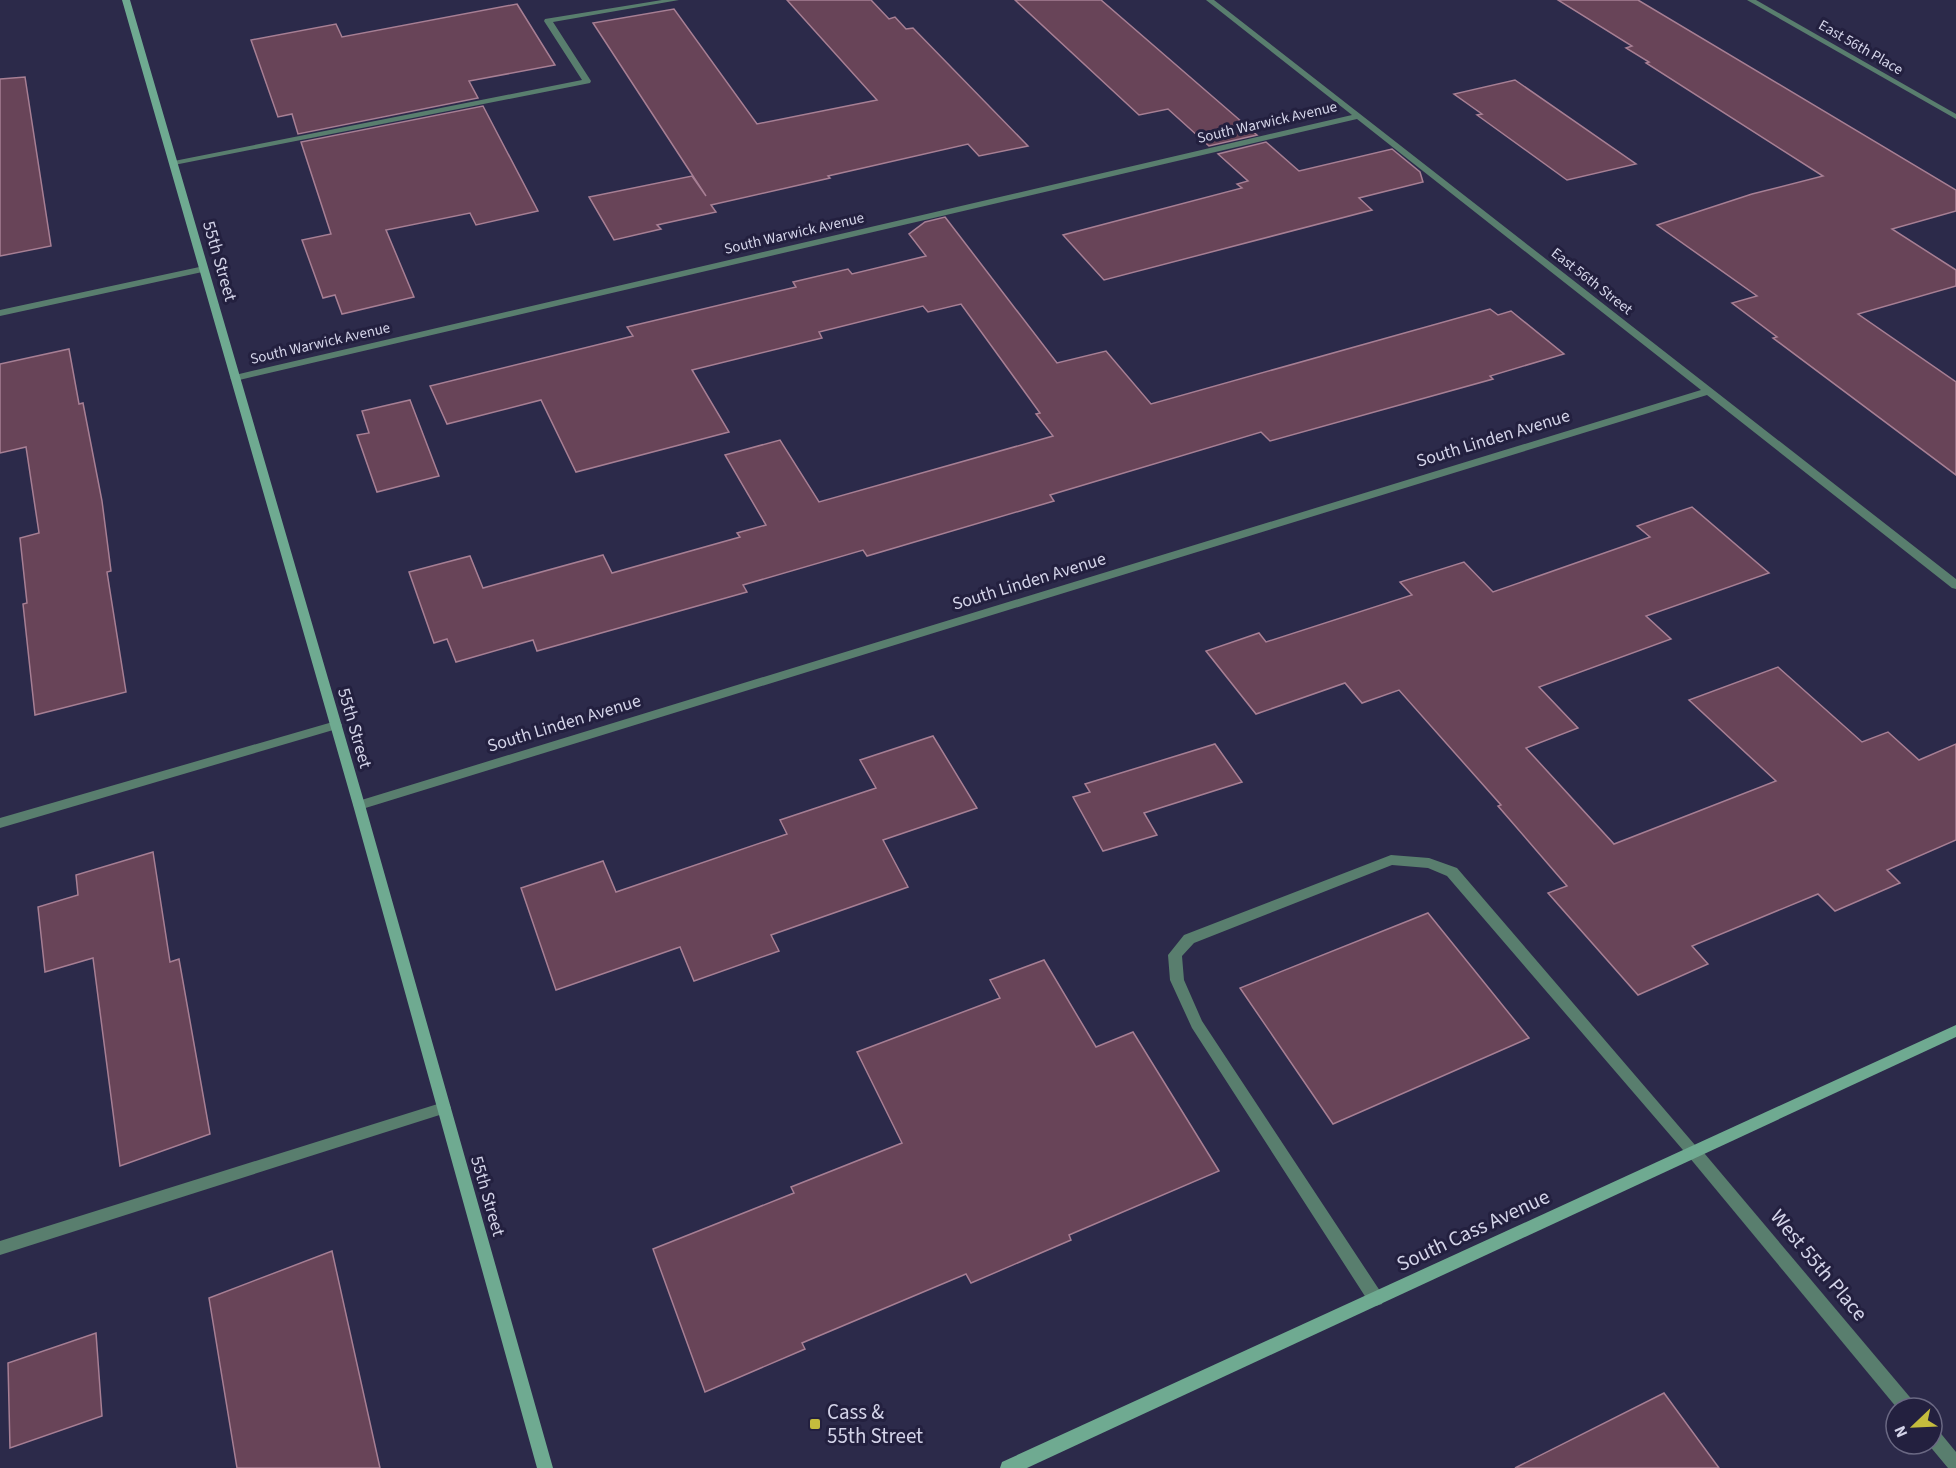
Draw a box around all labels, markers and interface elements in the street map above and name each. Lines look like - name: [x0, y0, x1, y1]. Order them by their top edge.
- street label: East 56th Place: [1815, 15, 1907, 80]
- street label: South Warwick Avenue: [1195, 96, 1339, 149]
- street label: South Warwick Avenue: [722, 207, 866, 260]
- street label: 55th Street: [196, 218, 243, 304]
- street label: East 56th Street: [1547, 243, 1637, 320]
- street label: South Warwick Avenue: [248, 317, 392, 370]
- street label: South Linden Avenue: [1413, 403, 1573, 474]
- street label: South Linden Avenue: [949, 546, 1109, 617]
- street label: 55th Street: [331, 685, 378, 771]
- street label: South Linden Avenue: [484, 688, 644, 759]
- street label: 55th Street: [464, 1153, 511, 1239]
- street label: South Cass Avenue: [1392, 1181, 1554, 1279]
- street label: West 55th Place: [1763, 1203, 1875, 1327]
- north arrow: [1884, 1396, 1944, 1456]
- place label: Cass & 55th Street: [827, 1397, 923, 1451]
- marker: Cass & 55th Street: [808, 1417, 822, 1431]
- text: N: [1889, 1422, 1913, 1441]

